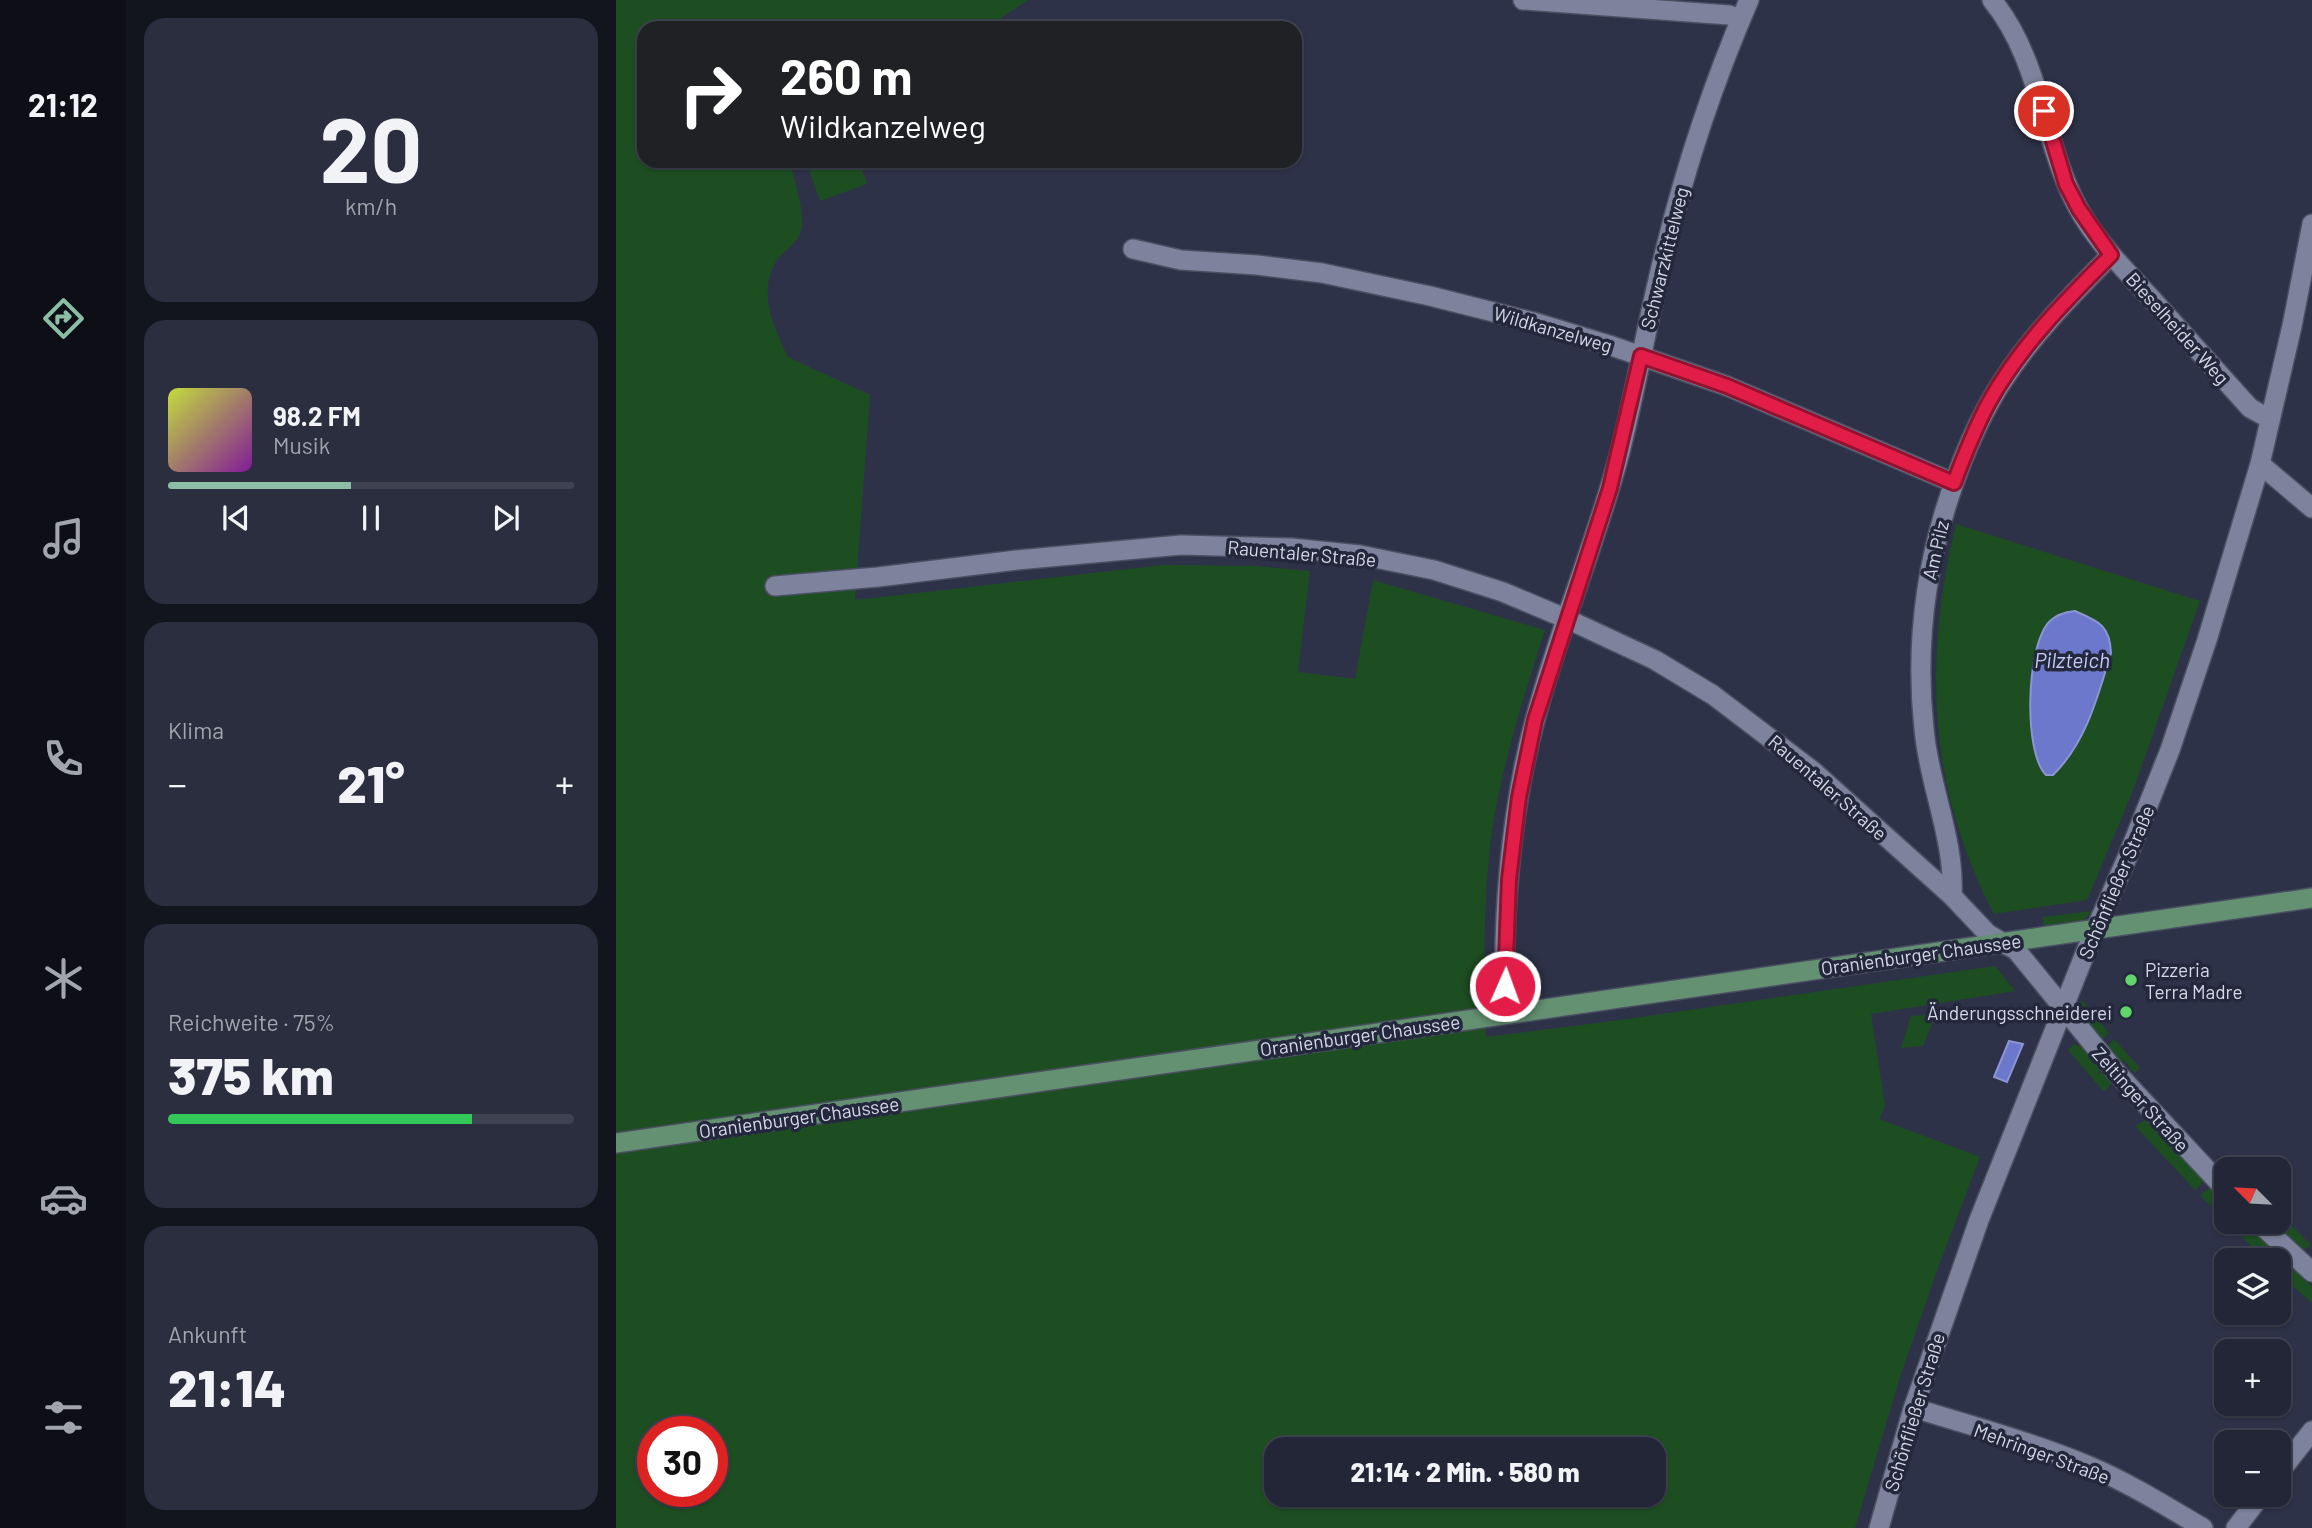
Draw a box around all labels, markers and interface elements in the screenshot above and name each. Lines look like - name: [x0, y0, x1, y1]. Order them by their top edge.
- text: 260 m: [780, 46, 912, 105]
- icon: right: [665, 49, 756, 140]
- pin: [2014, 81, 2074, 141]
- text: 21:12: [28, 85, 98, 123]
- text: 20: [320, 92, 422, 201]
- icon: arrive: [2025, 92, 2063, 130]
- text: Wildkanzelweg: [780, 106, 986, 144]
- street label: Schwarzkittelweg: [1635, 185, 1693, 331]
- text: km/h: [345, 192, 397, 220]
- street label: Bieselheider Weg: [2122, 267, 2234, 389]
- icon: directions: [39, 294, 88, 343]
- street label: Wildkanzelweg: [1491, 301, 1615, 357]
- text: 98.2 FM: [273, 400, 361, 431]
- text: Musik: [273, 431, 330, 459]
- icon: previous: [217, 499, 255, 537]
- icon: pause: [352, 499, 390, 537]
- icon: next: [487, 499, 525, 537]
- icon: music: [39, 514, 88, 563]
- street label: Am Pilz: [1917, 518, 1953, 582]
- street label: Rauentaler Straße: [1227, 535, 1377, 571]
- water label: Pilzteich: [2034, 647, 2110, 672]
- text: Klima: [168, 716, 224, 744]
- street label: Rauentaler Straße: [1764, 729, 1892, 845]
- icon: phone: [39, 734, 88, 783]
- text: 21°: [337, 751, 405, 813]
- text: −: [168, 760, 187, 806]
- text: +: [555, 760, 574, 806]
- street label: Schönfließer Straße: [2073, 802, 2159, 962]
- street label: Oranienburger Chaussee: [1819, 929, 2023, 979]
- position arrow: [1468, 949, 1542, 1023]
- icon: climate: [39, 954, 88, 1003]
- place label: Pizzeria Terra Madre: [2145, 958, 2243, 1003]
- marker: Pizzeria Terra Madre: [2123, 972, 2139, 988]
- place label: Änderungsschneiderei: [1927, 1001, 2112, 1024]
- marker: Änderungsschneiderei: [2118, 1004, 2134, 1020]
- text: Reichweite · 75%: [168, 1008, 335, 1036]
- street label: Oranienburger Chaussee: [1258, 1010, 1462, 1060]
- street label: Zeltinger Straße: [2088, 1042, 2194, 1156]
- text: 375 km: [168, 1043, 334, 1105]
- street label: Oranienburger Chaussee: [697, 1092, 901, 1142]
- north arrow: [2214, 1157, 2291, 1234]
- map controls: [2214, 1157, 2291, 1507]
- icon: car: [39, 1174, 88, 1223]
- button: layers: [2214, 1248, 2291, 1325]
- text: Ankunft: [168, 1320, 247, 1348]
- street label: Schönfließer Straße: [1879, 1330, 1949, 1494]
- button: +: [2214, 1339, 2291, 1416]
- text: 21:14: [168, 1355, 286, 1417]
- icon: filters: [39, 1393, 88, 1442]
- speed limit sign: 30: [637, 1416, 728, 1507]
- street label: Mehringer Straße: [1971, 1418, 2113, 1488]
- button: −: [2214, 1430, 2291, 1507]
- text: 21:14 · 2 Min. · 580 m: [1350, 1456, 1580, 1487]

